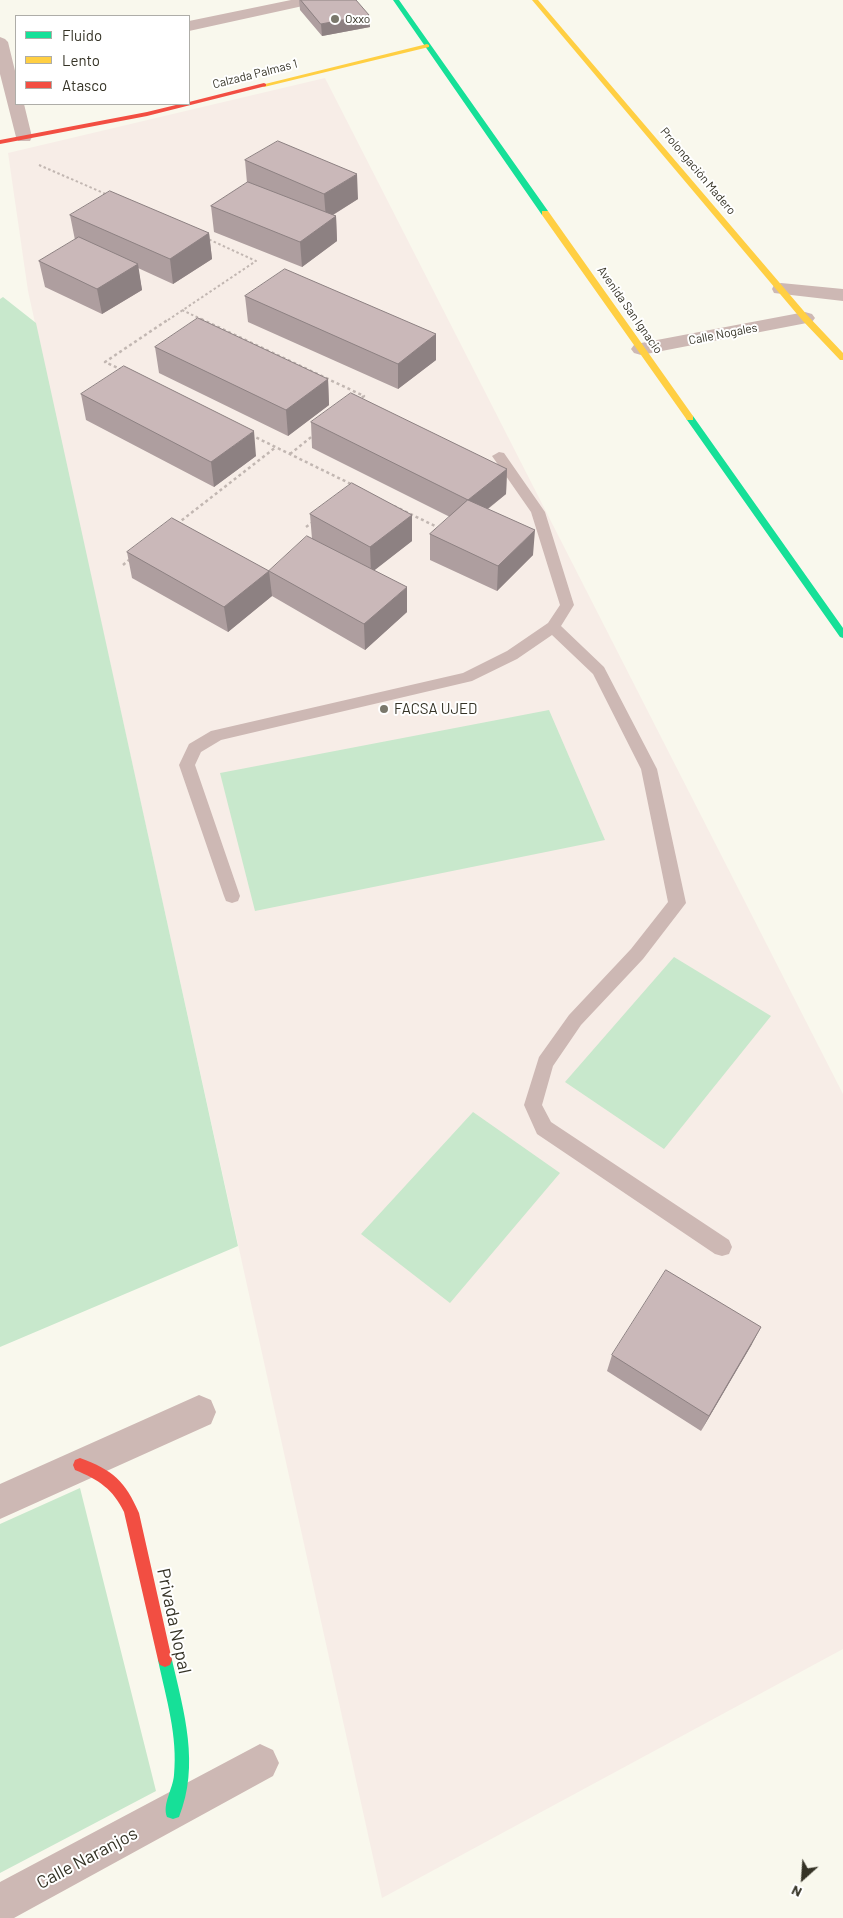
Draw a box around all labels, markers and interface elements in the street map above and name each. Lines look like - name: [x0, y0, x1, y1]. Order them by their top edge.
- place label: Oxxo: [345, 12, 370, 26]
- marker: Oxxo: [329, 13, 341, 25]
- legend: [15, 15, 190, 105]
- text: Fluido: [62, 26, 102, 44]
- text: Lento: [62, 51, 100, 69]
- street label: Calzada Palmas 1: [211, 56, 299, 92]
- text: Atasco: [62, 76, 107, 94]
- street label: Prolongación Madero: [657, 124, 739, 218]
- street label: Avenida San Ignacio: [594, 264, 666, 356]
- street label: Calle Nogales: [687, 320, 759, 348]
- place label: FACSA UJED: [394, 700, 477, 718]
- marker: FACSA UJED: [378, 703, 390, 715]
- street label: Privada Nopal: [152, 1566, 196, 1676]
- street label: Calle Naranjos: [33, 1822, 141, 1894]
- north arrow: [778, 1853, 828, 1903]
- text: N: [788, 1882, 804, 1902]

